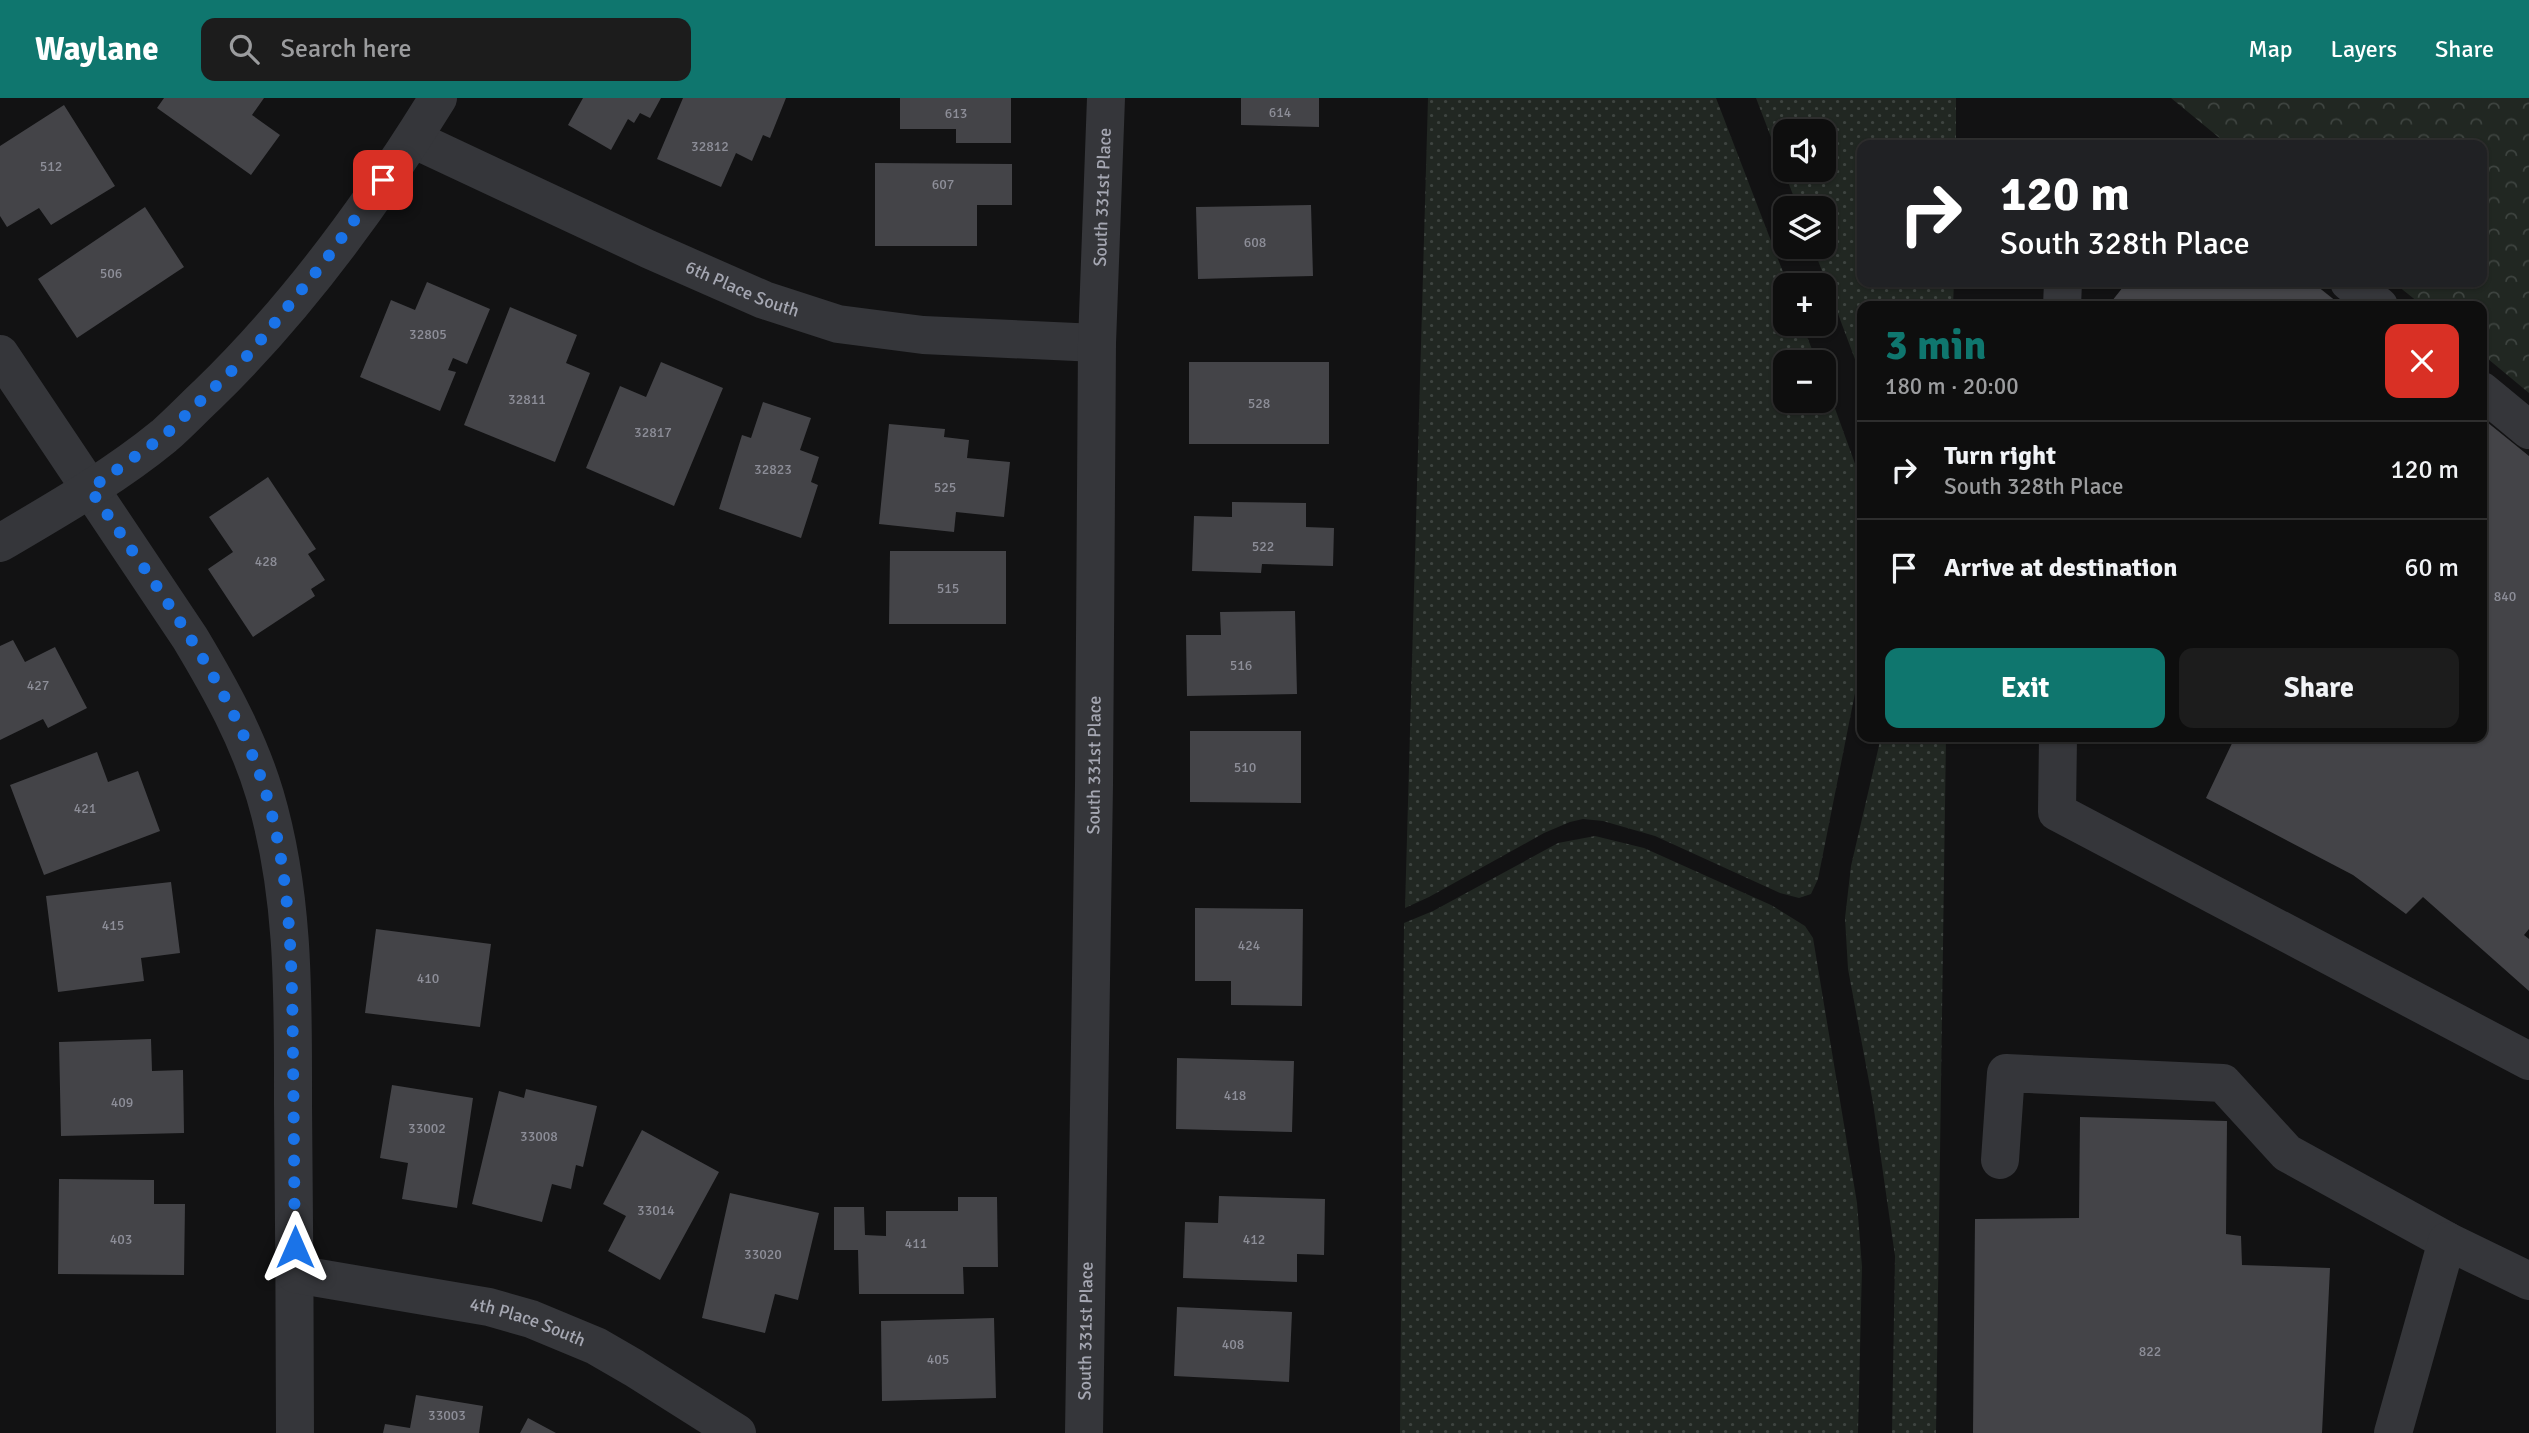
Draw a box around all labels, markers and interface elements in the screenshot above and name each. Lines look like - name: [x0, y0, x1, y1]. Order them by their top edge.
- search box: [201, 18, 691, 81]
- text: Waylane: [35, 29, 159, 70]
- icon: search: [225, 30, 263, 68]
- text: Search here: [281, 33, 412, 65]
- text: Map: [2248, 34, 2293, 64]
- text: Layers: [2331, 34, 2397, 64]
- text: Share: [2435, 34, 2494, 64]
- house number: 614: [1269, 104, 1292, 121]
- house number: 613: [945, 105, 967, 122]
- map controls: [1773, 119, 1836, 413]
- button: sound: [1773, 119, 1836, 182]
- street label: South 331st Place: [1089, 127, 1116, 267]
- house number: 32812: [691, 138, 729, 155]
- pin: [353, 150, 413, 210]
- house number: 512: [40, 158, 62, 175]
- icon: arrive: [364, 161, 402, 199]
- text: 120 m: [2000, 164, 2130, 224]
- icon: right: [1885, 168, 1976, 259]
- house number: 607: [932, 176, 954, 193]
- button: layers: [1773, 196, 1836, 259]
- text: South 328th Place: [2000, 224, 2250, 263]
- house number: 608: [1244, 234, 1266, 251]
- street label: 6th Place South: [682, 256, 802, 322]
- house number: 506: [100, 265, 122, 282]
- button: +: [1773, 273, 1836, 336]
- text: 3 min: [1885, 320, 1986, 371]
- button: close: [2385, 324, 2459, 398]
- house number: 32805: [409, 326, 447, 343]
- button: −: [1773, 350, 1836, 413]
- text: 180 m · 20:00: [1885, 372, 2019, 401]
- house number: 32811: [508, 391, 546, 408]
- house number: 528: [1248, 395, 1270, 412]
- house number: 32817: [634, 424, 672, 441]
- text: Turn right: [1944, 440, 2056, 472]
- icon: right: [1885, 451, 1923, 489]
- text: 120 m: [2390, 454, 2459, 486]
- house number: 32823: [754, 461, 792, 478]
- text: South 328th Place: [1944, 472, 2123, 501]
- house number: 525: [934, 479, 956, 496]
- house number: 522: [1252, 538, 1274, 555]
- icon: arrive: [1885, 549, 1923, 587]
- text: Arrive at destination: [1944, 552, 2177, 584]
- text: 60 m: [2404, 552, 2459, 584]
- house number: 428: [255, 553, 277, 570]
- house number: 515: [937, 580, 959, 597]
- house number: 840: [2494, 588, 2516, 605]
- button: Exit: [1885, 648, 2165, 728]
- button: Share: [2179, 648, 2459, 728]
- house number: 516: [1230, 657, 1252, 674]
- house number: 427: [27, 677, 49, 694]
- street label: South 331st Place: [1082, 696, 1106, 835]
- house number: 510: [1234, 759, 1256, 776]
- house number: 421: [74, 800, 96, 817]
- house number: 415: [102, 917, 124, 934]
- house number: 424: [1238, 937, 1261, 954]
- house number: 410: [417, 970, 439, 987]
- house number: 418: [1224, 1087, 1246, 1104]
- house number: 409: [111, 1094, 133, 1111]
- house number: 33002: [408, 1120, 446, 1137]
- house number: 33008: [520, 1128, 558, 1145]
- house number: 33014: [637, 1202, 675, 1219]
- position arrow: [258, 1210, 332, 1284]
- house number: 403: [110, 1231, 132, 1248]
- house number: 412: [1243, 1231, 1265, 1248]
- house number: 411: [905, 1235, 927, 1252]
- house number: 33020: [744, 1246, 782, 1263]
- street label: South 331st Place: [1074, 1261, 1098, 1401]
- street label: 4th Place South: [468, 1293, 589, 1351]
- house number: 408: [1222, 1336, 1244, 1353]
- house number: 822: [2139, 1343, 2161, 1360]
- house number: 405: [927, 1351, 949, 1368]
- house number: 33003: [428, 1407, 466, 1424]

